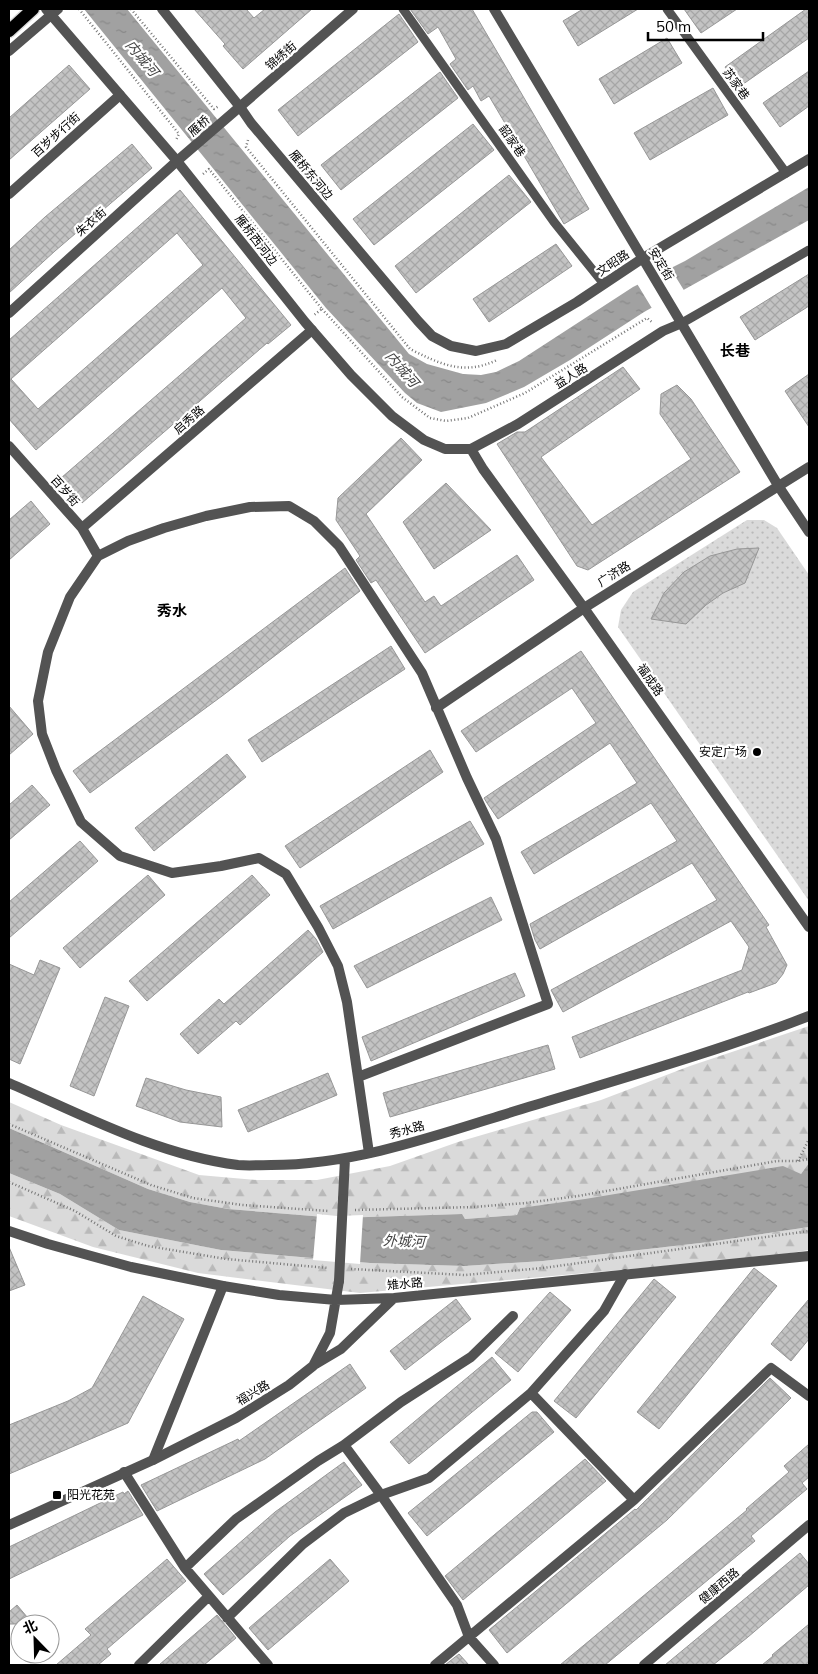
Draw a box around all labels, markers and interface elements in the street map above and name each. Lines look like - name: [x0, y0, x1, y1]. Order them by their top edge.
- scale bar: [648, 10, 763, 42]
- text: 50 m: [656, 17, 691, 36]
- water label: 内城河: [122, 36, 164, 82]
- street label: 锦绣街: [262, 38, 299, 73]
- street label: 苏家巷: [720, 65, 753, 103]
- street label: 百岁步行街: [28, 109, 83, 160]
- street label: 雁桥: [185, 112, 213, 139]
- street label: 韶家巷: [496, 122, 529, 160]
- street label: 雁桥东河边: [286, 147, 336, 202]
- street label: 朱衣街: [72, 204, 109, 239]
- street label: 雁桥西河边: [232, 211, 281, 268]
- street label: 安定街: [646, 244, 677, 283]
- street label: 文昭路: [594, 246, 632, 279]
- district label: 长巷: [720, 341, 750, 360]
- water label: 内城河: [381, 347, 425, 393]
- street label: 益人路: [551, 360, 590, 391]
- street label: 启秀路: [170, 402, 207, 437]
- street label: 百岁街: [48, 472, 83, 509]
- street label: 广济路: [594, 558, 633, 589]
- district label: 秀水: [157, 601, 187, 620]
- street label: 福成路: [634, 661, 667, 699]
- place label: 安定广场: [699, 744, 747, 759]
- marker: 安定广场: [751, 746, 763, 758]
- street label: 秀水路: [388, 1118, 426, 1141]
- water label: 外城河: [383, 1231, 428, 1251]
- street label: 雉水路: [386, 1274, 424, 1293]
- street label: 福兴路: [233, 1377, 272, 1408]
- place label: 阳光花苑: [67, 1487, 115, 1502]
- marker: 阳光花苑: [51, 1489, 63, 1501]
- street label: 健康西路: [695, 1564, 742, 1607]
- north arrow: [10, 1614, 60, 1664]
- text: 北: [20, 1616, 40, 1638]

